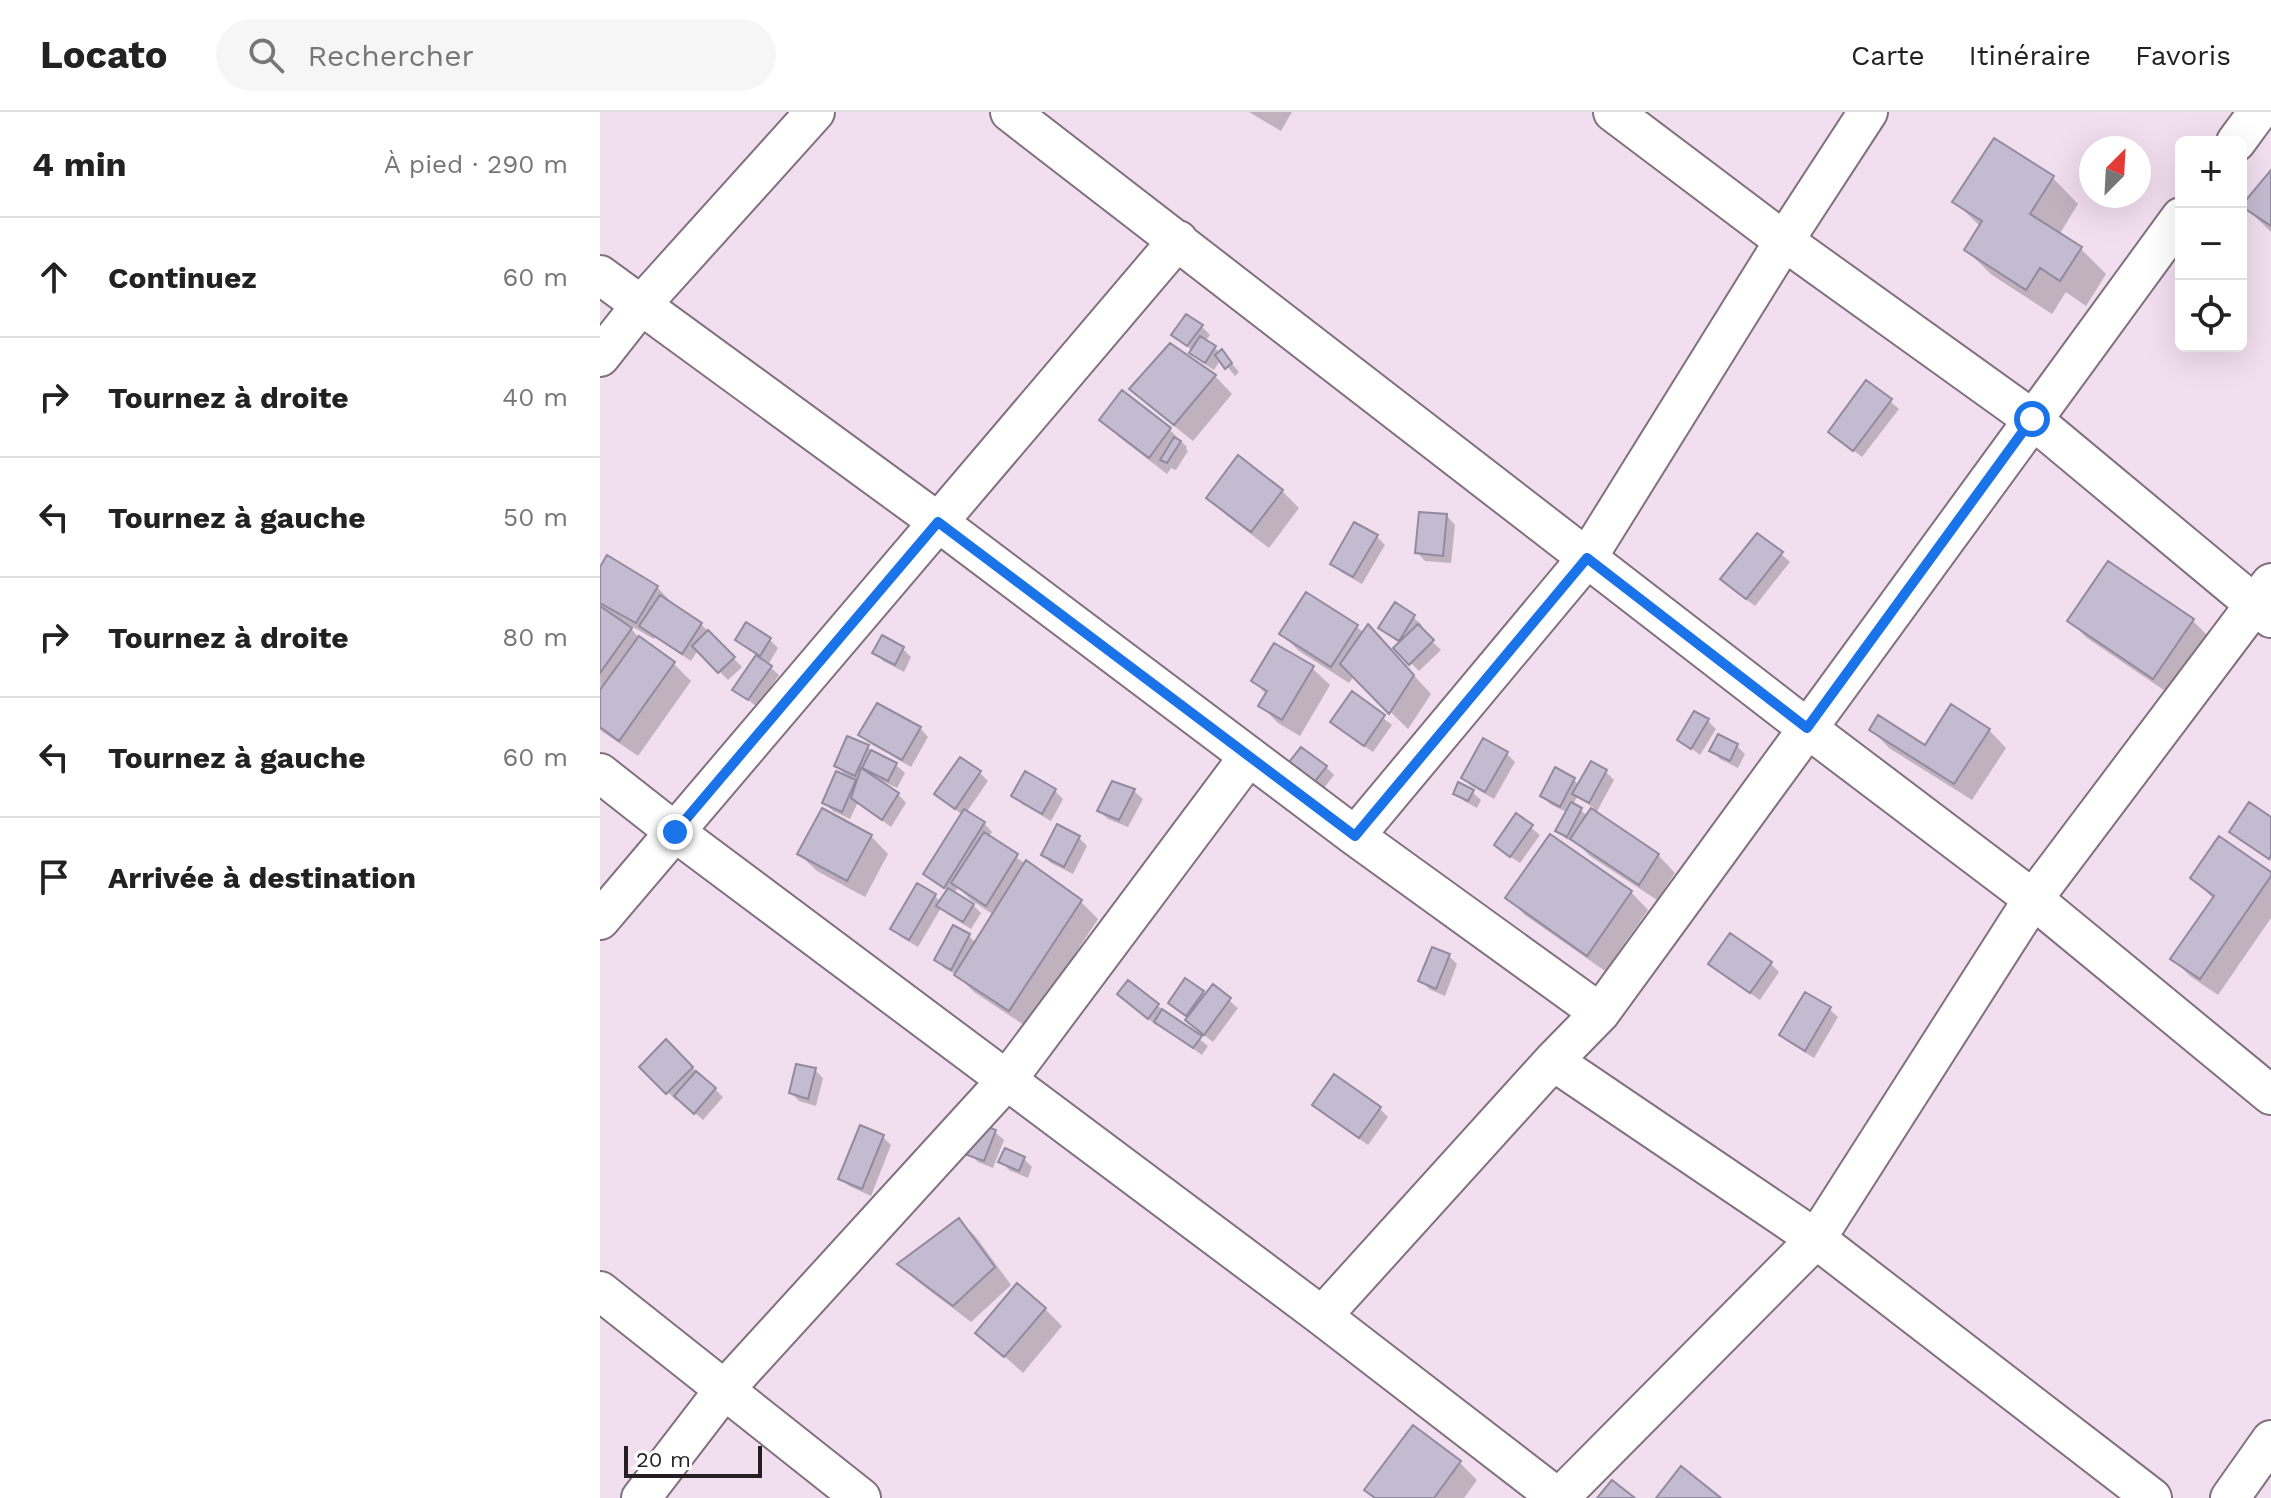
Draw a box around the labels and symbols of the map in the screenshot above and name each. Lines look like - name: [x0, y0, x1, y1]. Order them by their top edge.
- north arrow: [2079, 136, 2151, 208]
- route start: [2014, 401, 2050, 437]
- route end: [657, 814, 693, 850]
- scale bar: [624, 1442, 762, 1478]

